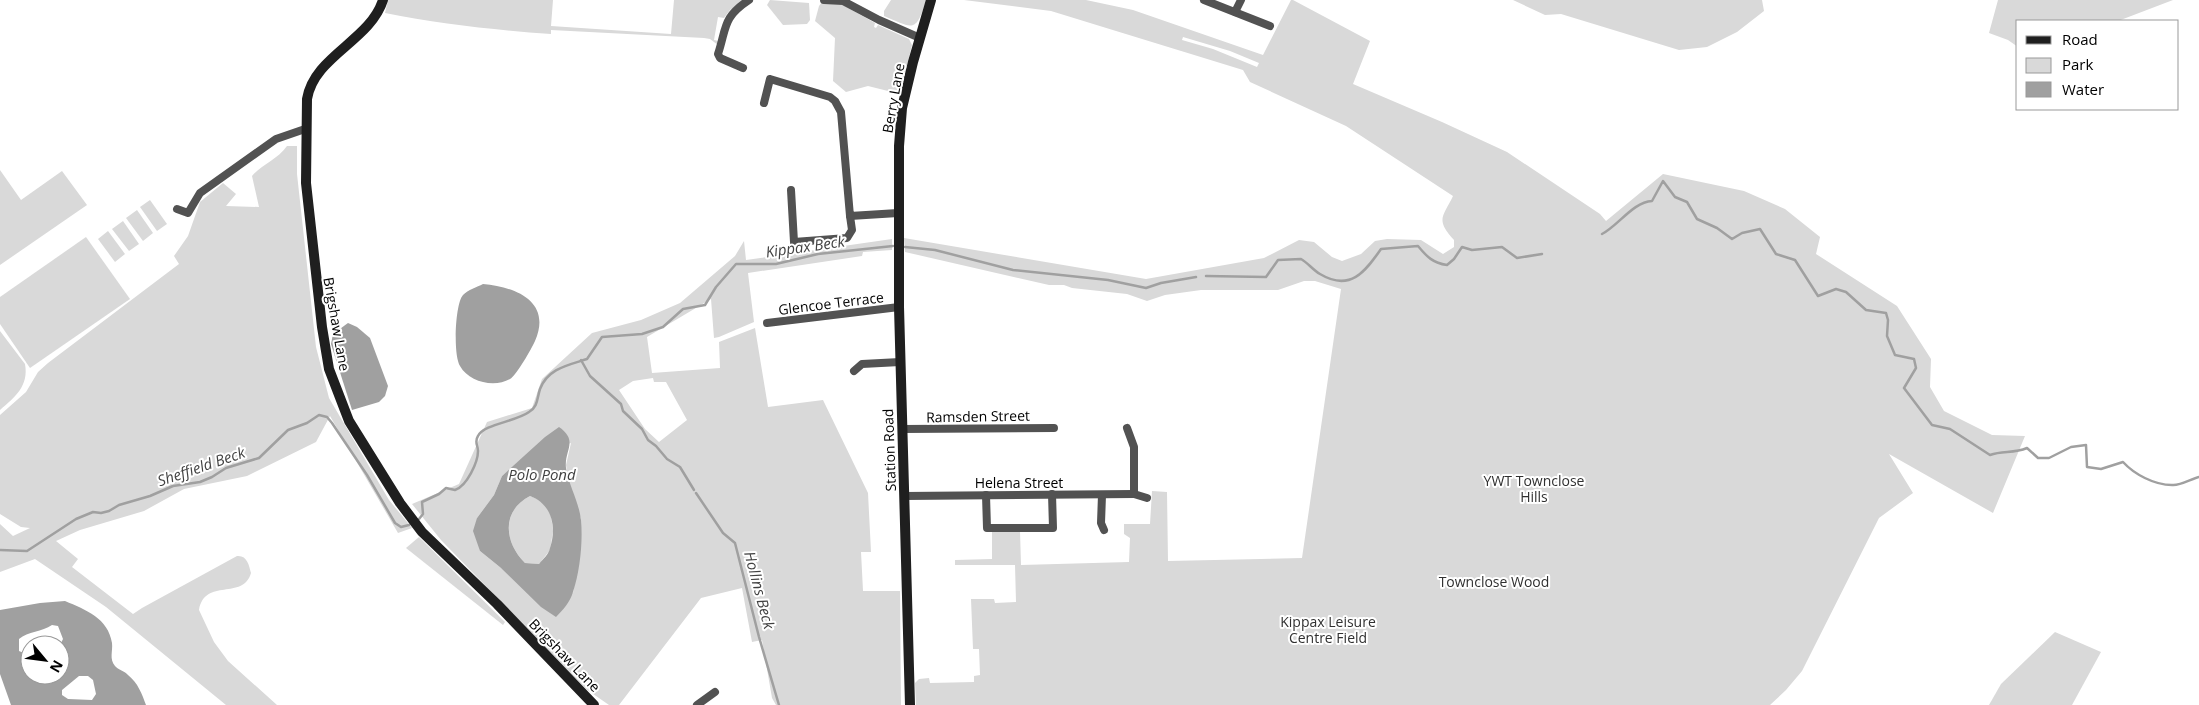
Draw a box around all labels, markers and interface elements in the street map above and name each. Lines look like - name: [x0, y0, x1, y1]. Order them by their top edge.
- legend: [2016, 20, 2179, 110]
- text: Road: [2062, 29, 2098, 49]
- text: Park: [2062, 54, 2093, 74]
- street label: Berry Lane: [878, 61, 909, 134]
- text: Water: [2062, 79, 2104, 99]
- water label: Kippax Beck: [764, 230, 847, 261]
- street label: Brigshaw Lane: [319, 276, 355, 373]
- street label: Glencoe Terrace: [777, 287, 885, 319]
- street label: Ramsden Street: [926, 406, 1030, 426]
- street label: Station Road: [878, 408, 900, 492]
- water label: Sheffield Beck: [155, 441, 248, 490]
- water label: Polo Pond: [508, 464, 576, 484]
- park label: YWT Townclose Hills: [1484, 471, 1585, 506]
- street label: Helena Street: [975, 473, 1063, 492]
- water label: Hollins Beck: [740, 549, 780, 632]
- park label: Townclose Wood: [1439, 572, 1549, 591]
- park label: Kippax Leisure Centre Field: [1280, 612, 1376, 647]
- street label: Brigshaw Lane: [525, 614, 605, 696]
- north arrow: [20, 635, 70, 685]
- text: N: [46, 657, 68, 676]

